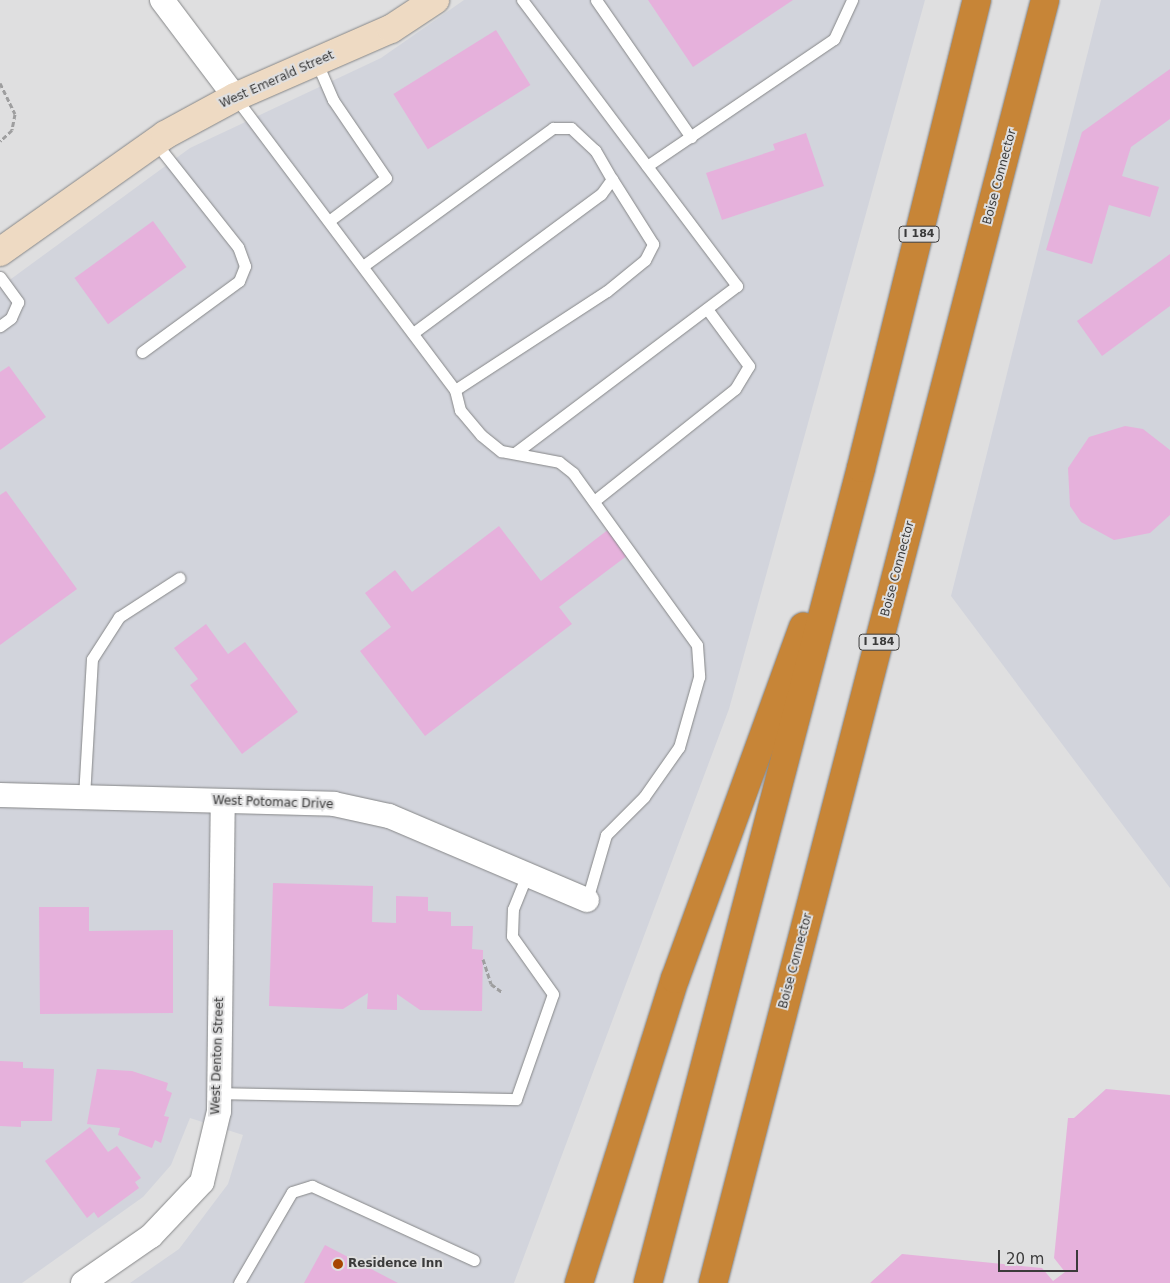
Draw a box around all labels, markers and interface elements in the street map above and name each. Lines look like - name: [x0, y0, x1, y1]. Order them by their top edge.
- street label: West Emerald Street: [218, 48, 336, 112]
- street label: Boise Connector: [980, 128, 1020, 226]
- road number: I 184: [898, 225, 940, 242]
- street label: Boise Connector: [878, 520, 918, 618]
- road number: I 184: [858, 634, 900, 650]
- street label: West Potomac Drive: [212, 794, 334, 812]
- street label: Boise Connector: [776, 912, 816, 1010]
- street label: West Denton Street: [209, 997, 227, 1115]
- scale bar: [1000, 1240, 1080, 1272]
- text: 20 m: [1006, 1250, 1044, 1268]
- place label: Residence Inn: [348, 1257, 443, 1271]
- marker: Residence Inn: [332, 1258, 344, 1270]

